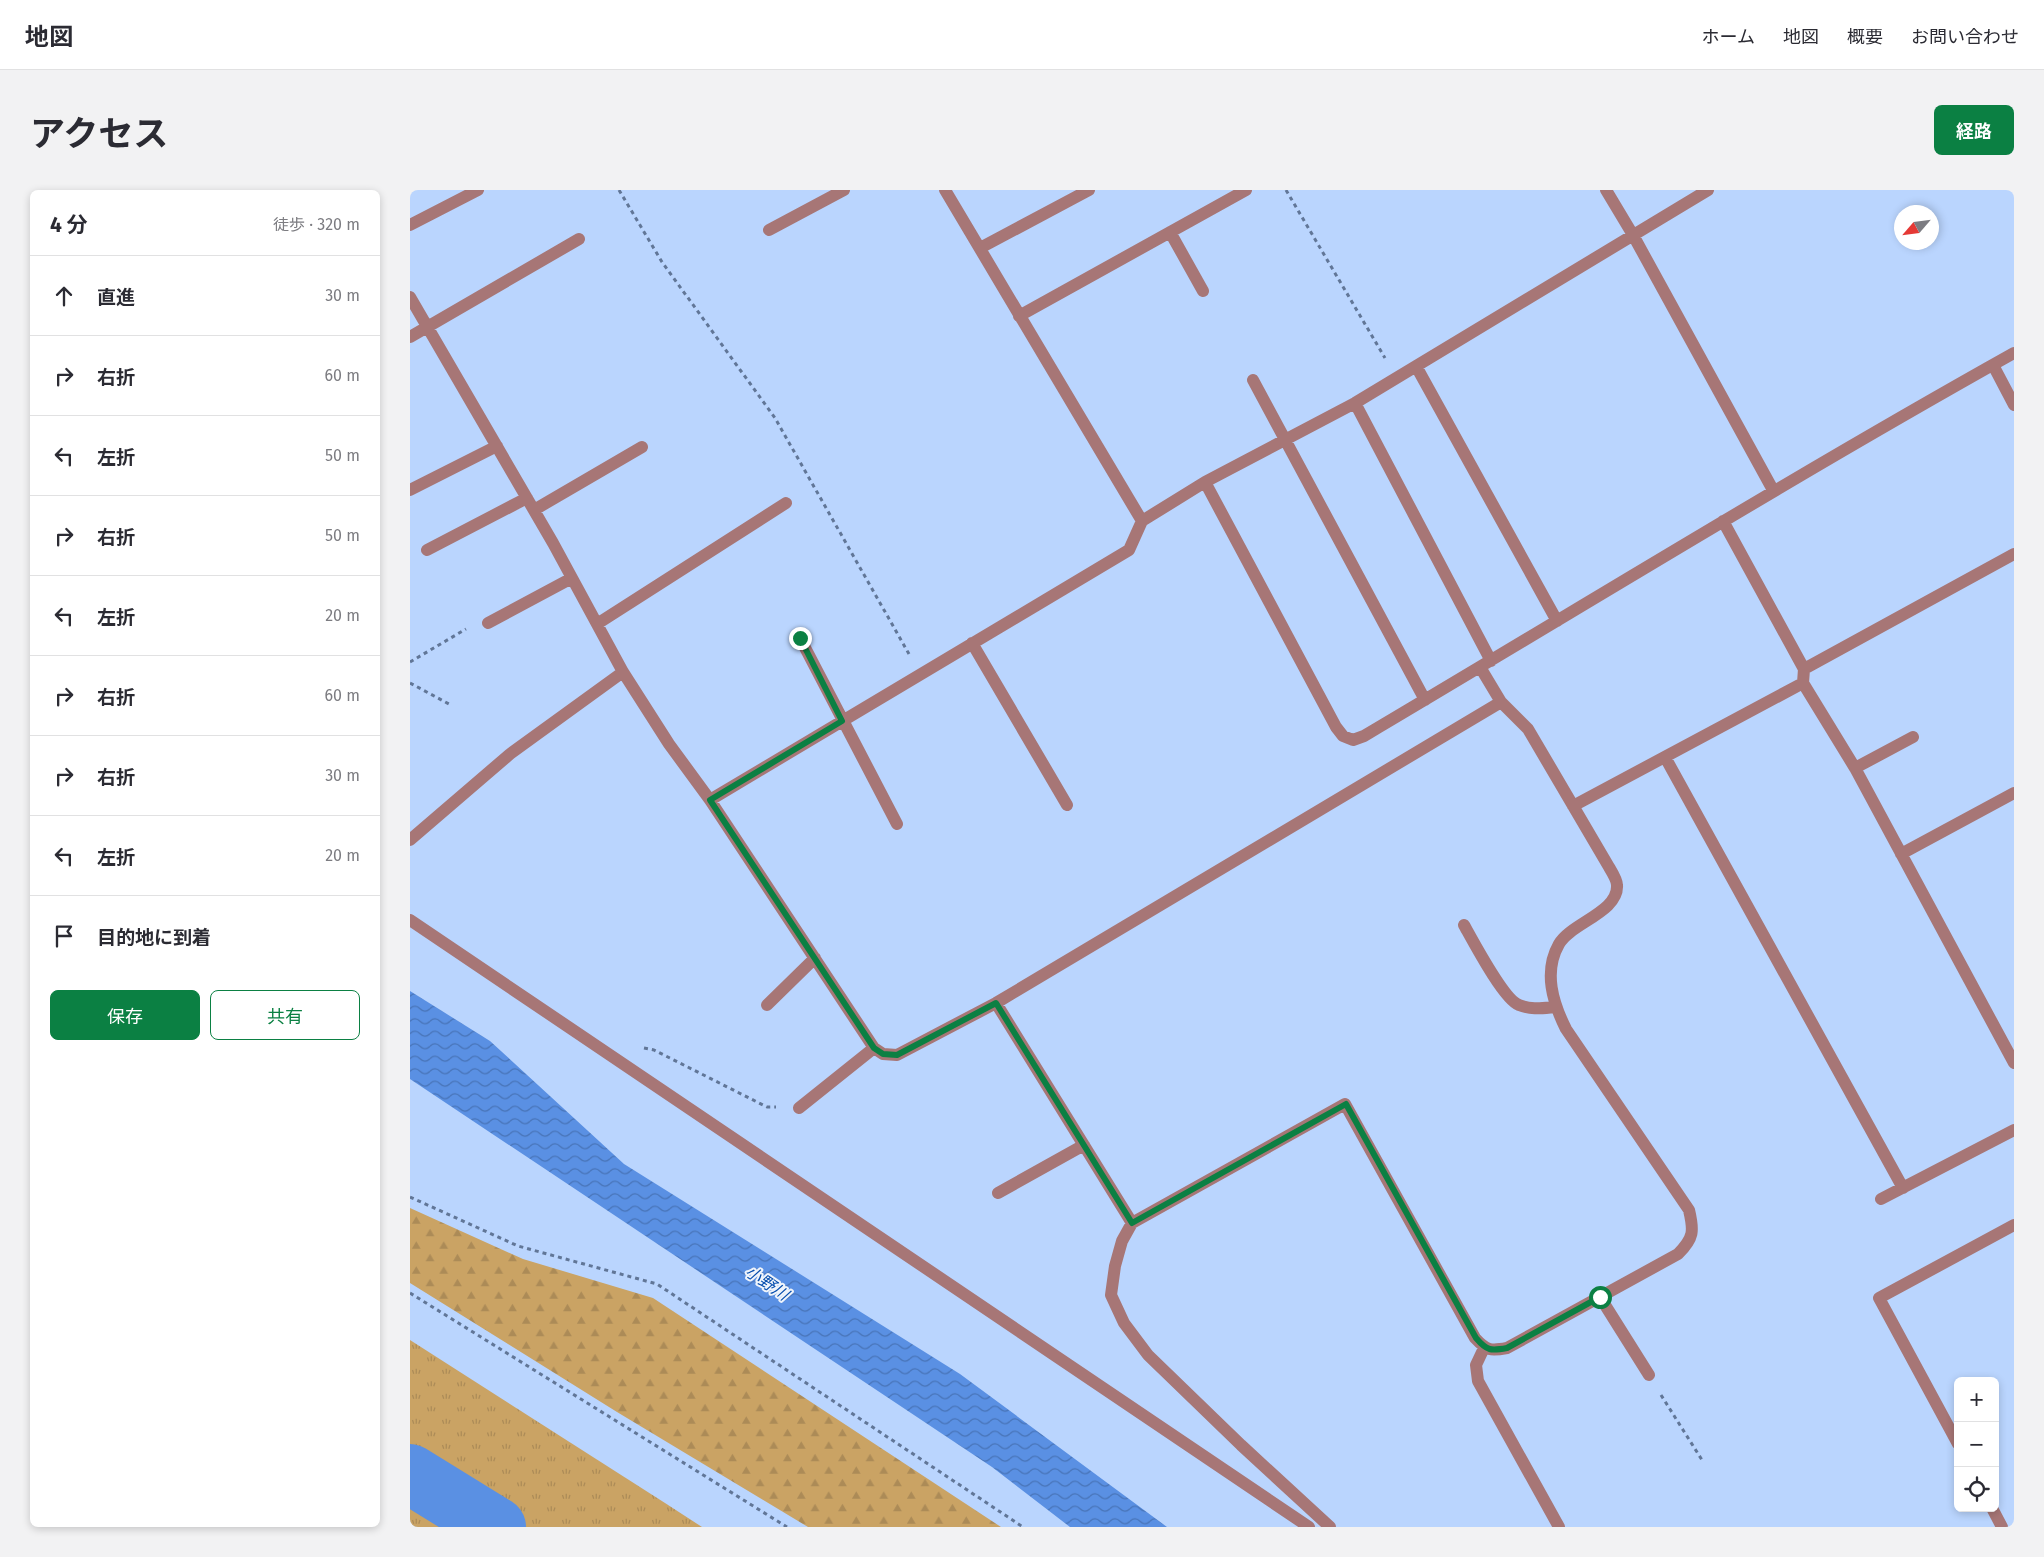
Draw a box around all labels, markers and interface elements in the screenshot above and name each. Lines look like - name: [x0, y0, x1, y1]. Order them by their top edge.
- text: 地図: [25, 23, 73, 51]
- text: ホーム: [1702, 26, 1755, 48]
- text: 地図: [1783, 26, 1819, 48]
- text: 概要: [1847, 26, 1883, 48]
- text: お問い合わせ: [1911, 26, 2019, 48]
- button: 経路: [1934, 105, 2014, 155]
- text: アクセス: [30, 113, 168, 155]
- north arrow: [1894, 205, 1939, 250]
- text: 4 分: [50, 212, 88, 238]
- text: 徒歩 · 320 m: [273, 215, 360, 234]
- icon: ahead: [50, 282, 78, 310]
- text: 直進: [97, 286, 135, 309]
- text: 30 m: [325, 286, 360, 305]
- icon: right: [50, 362, 78, 390]
- text: 右折: [97, 366, 135, 389]
- text: 60 m: [325, 366, 360, 385]
- icon: left: [50, 442, 78, 470]
- text: 左折: [97, 446, 135, 469]
- text: 50 m: [325, 446, 360, 465]
- icon: right: [50, 522, 78, 550]
- text: 右折: [97, 526, 135, 549]
- text: 50 m: [325, 526, 360, 545]
- icon: left: [50, 602, 78, 630]
- text: 左折: [97, 606, 135, 629]
- text: 20 m: [325, 606, 360, 625]
- route end: [789, 627, 812, 650]
- icon: right: [50, 682, 78, 710]
- text: 右折: [97, 686, 135, 709]
- text: 60 m: [325, 686, 360, 705]
- icon: right: [50, 762, 78, 790]
- text: 右折: [97, 766, 135, 789]
- text: 30 m: [325, 766, 360, 785]
- icon: left: [50, 842, 78, 870]
- text: 左折: [97, 846, 135, 869]
- text: 20 m: [325, 846, 360, 865]
- icon: arrive: [50, 922, 78, 950]
- text: 目的地に到着: [97, 926, 211, 949]
- button: 保存: [50, 990, 200, 1040]
- button: 共有: [210, 990, 360, 1040]
- water label: 小野川: [742, 1262, 794, 1305]
- route start: [1589, 1286, 1612, 1309]
- map controls: [1954, 1377, 1999, 1512]
- button: +: [1954, 1377, 1999, 1422]
- button: −: [1954, 1422, 1999, 1467]
- button: locate: [1954, 1467, 1999, 1512]

